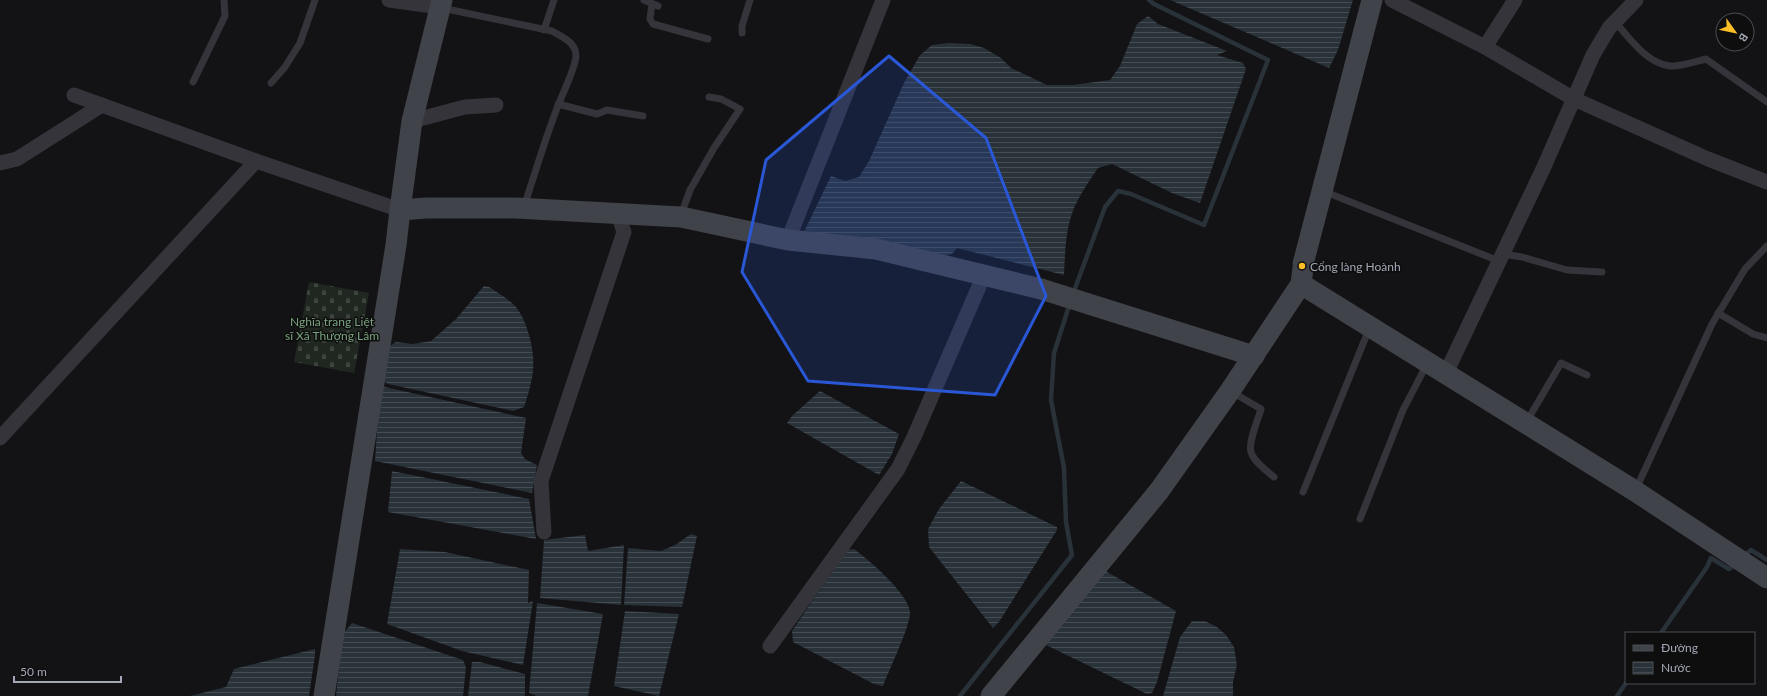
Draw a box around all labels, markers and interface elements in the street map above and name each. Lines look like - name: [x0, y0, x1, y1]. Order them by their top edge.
- north arrow: [1715, 12, 1755, 52]
- text: B: [1736, 31, 1751, 44]
- place label: Cổng làng Hoành: [1310, 259, 1401, 274]
- marker: Cổng làng Hoành: [1297, 261, 1307, 271]
- park label: Nghĩa trang Liệt sĩ Xã Thượng Lâm: [285, 314, 379, 343]
- legend: [1625, 632, 1755, 684]
- text: Đường: [1661, 640, 1698, 655]
- scale bar: [14, 658, 121, 684]
- text: Nước: [1661, 660, 1691, 675]
- text: 50 m: [20, 664, 47, 679]

